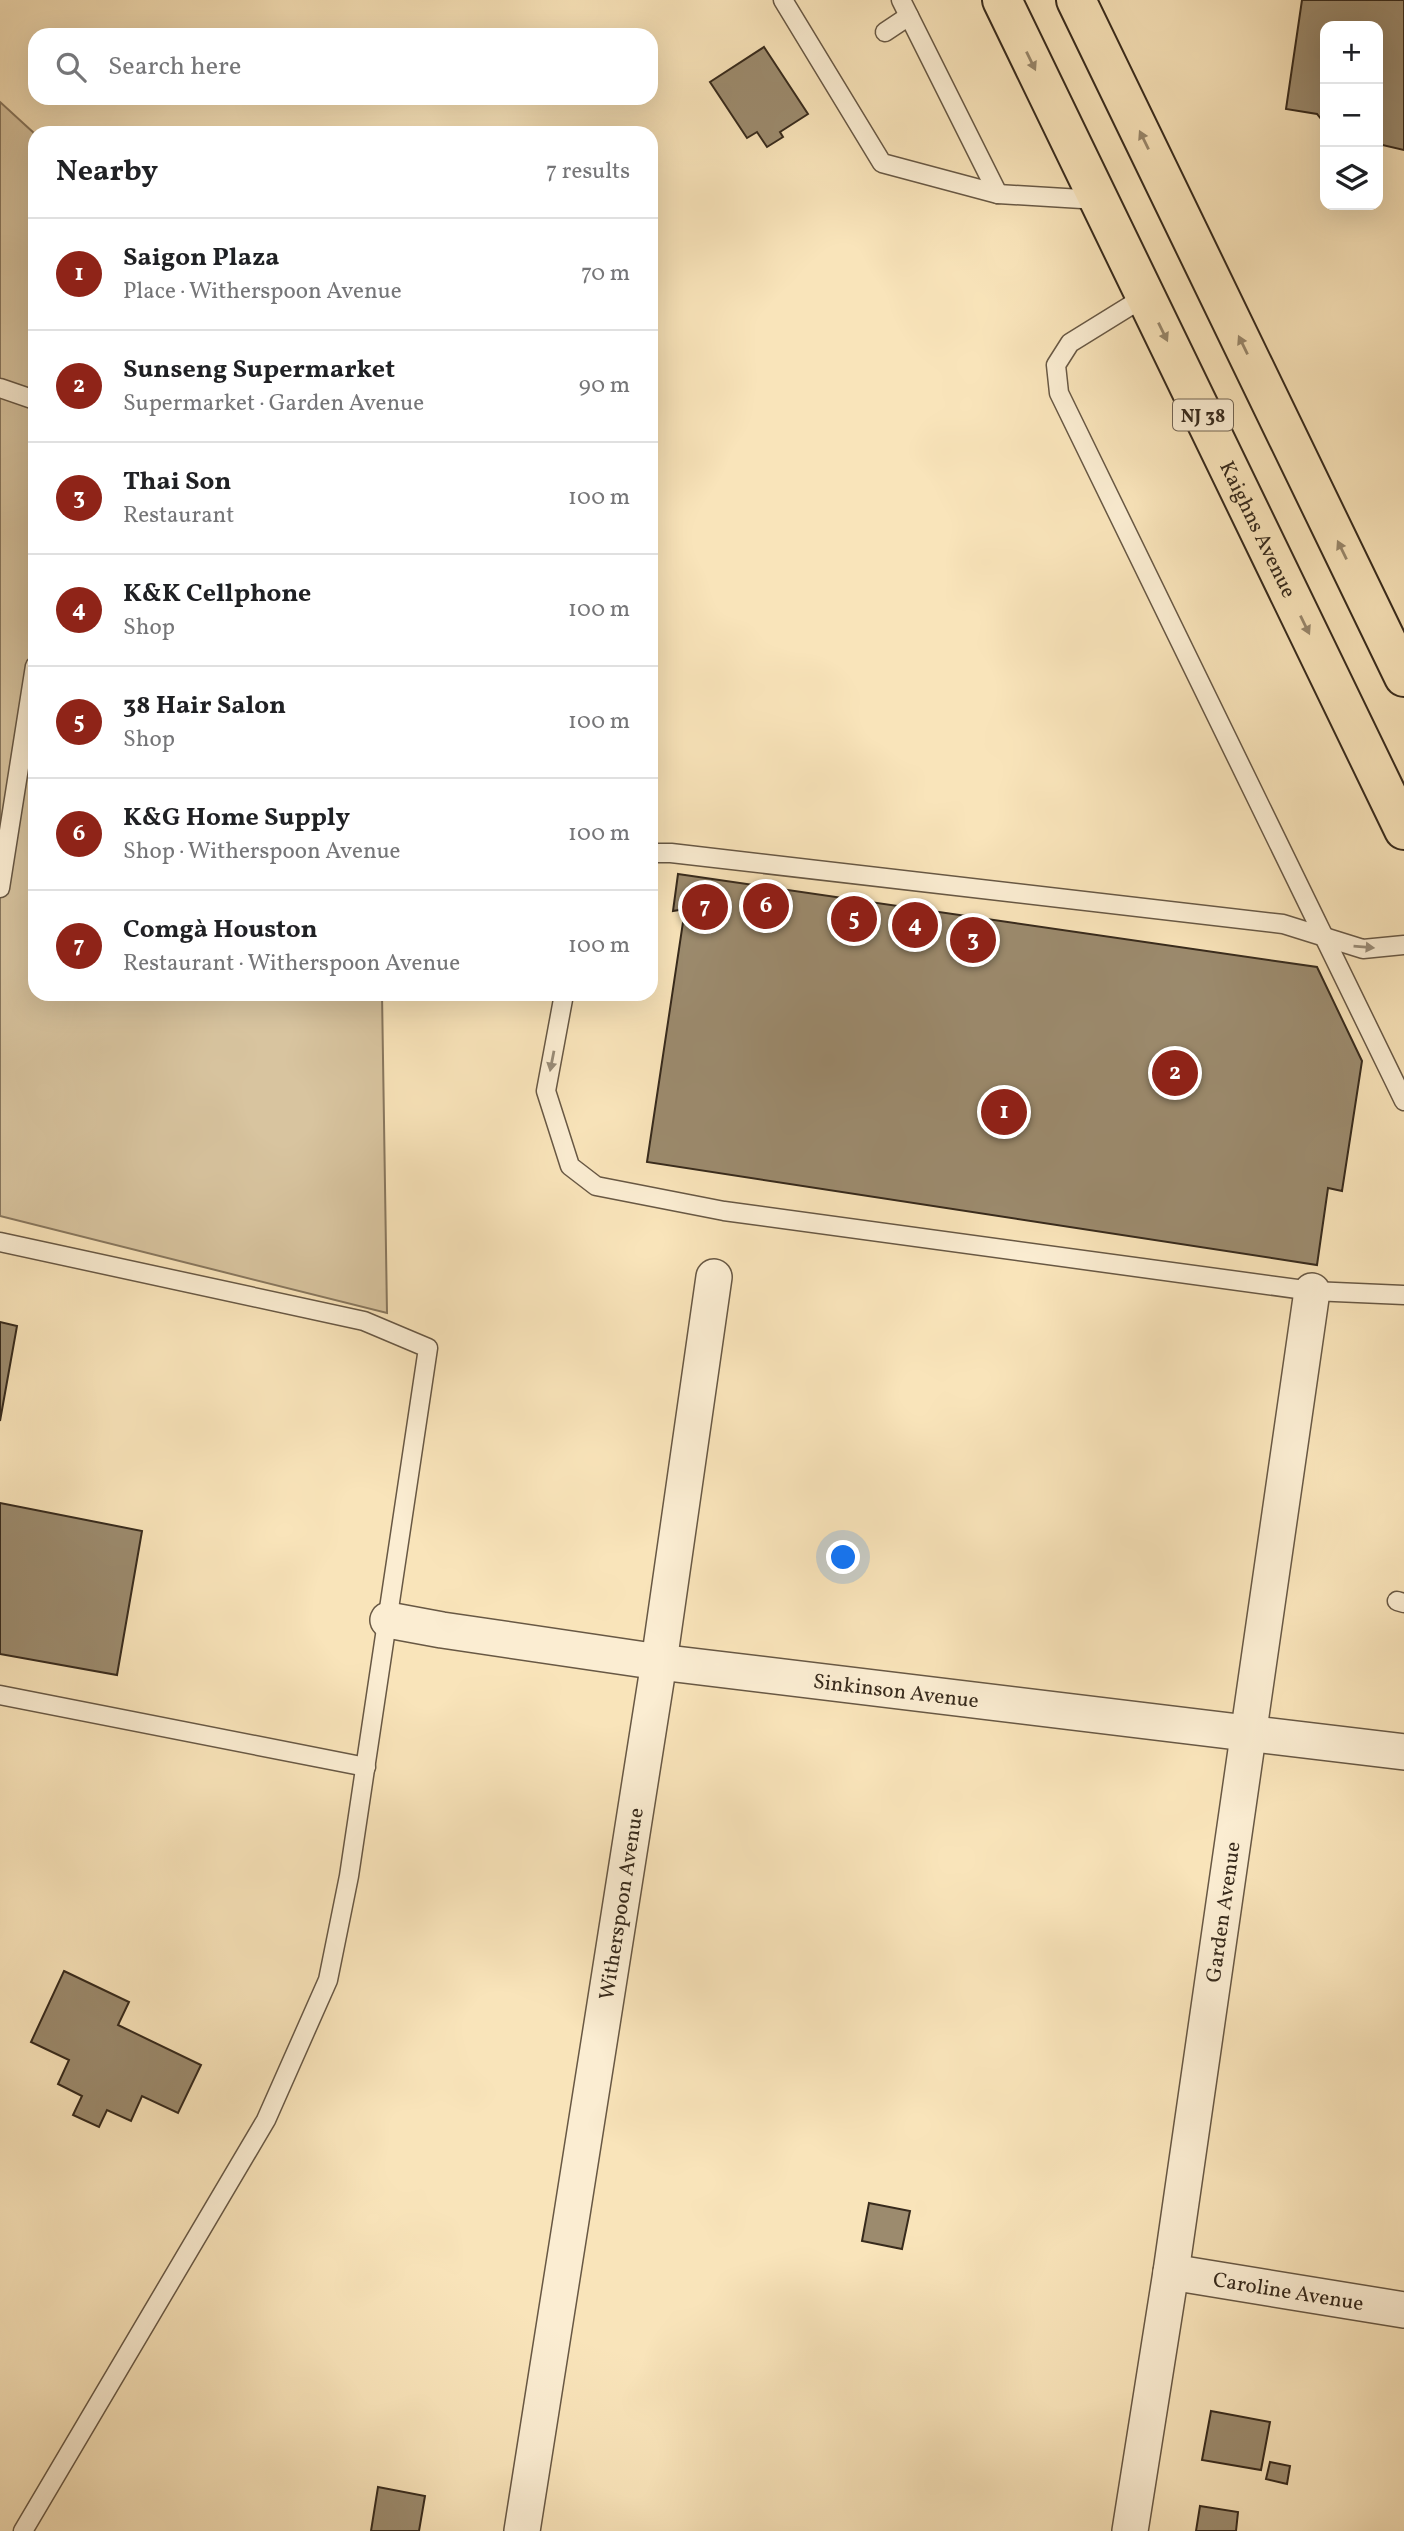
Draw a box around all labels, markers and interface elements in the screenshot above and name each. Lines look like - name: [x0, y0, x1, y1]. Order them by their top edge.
- map controls: [1320, 21, 1383, 210]
- button: +: [1320, 21, 1383, 84]
- search box: [28, 28, 658, 105]
- icon: search: [52, 48, 90, 86]
- text: Search here: [108, 49, 241, 85]
- one-way arrow: [1026, 51, 1037, 71]
- button: −: [1320, 84, 1383, 147]
- one-way arrow: [1138, 130, 1150, 150]
- button: layers: [1320, 147, 1383, 210]
- text: Nearby: [56, 151, 158, 193]
- text: 7 results: [546, 156, 630, 188]
- text: Saigon Plaza: [123, 240, 279, 276]
- text: 1: [74, 258, 84, 290]
- text: 70 m: [581, 258, 630, 290]
- text: Place · Witherspoon Avenue: [123, 276, 402, 308]
- one-way arrow: [1158, 322, 1169, 342]
- one-way arrow: [1238, 335, 1249, 355]
- text: Sunseng Supermarket: [123, 352, 395, 388]
- text: 2: [73, 370, 85, 402]
- text: 90 m: [579, 370, 630, 402]
- text: Supermarket · Garden Avenue: [123, 388, 424, 420]
- road number: NJ 38: [1173, 400, 1233, 430]
- street label: Kaighns Avenue: [1211, 457, 1302, 603]
- text: Thai Son: [123, 464, 231, 500]
- text: 3: [73, 482, 85, 514]
- text: 100 m: [568, 482, 630, 514]
- text: Restaurant: [123, 500, 234, 532]
- one-way arrow: [1337, 540, 1348, 560]
- text: K&K Cellphone: [123, 576, 311, 612]
- text: 4: [72, 594, 86, 626]
- text: 100 m: [568, 594, 630, 626]
- text: Shop: [123, 612, 175, 644]
- one-way arrow: [1299, 615, 1311, 635]
- text: 38 Hair Salon: [123, 688, 286, 724]
- text: 5: [73, 706, 85, 738]
- text: 100 m: [568, 706, 630, 738]
- text: Shop: [123, 724, 175, 756]
- text: K&G Home Supply: [123, 800, 350, 836]
- text: 6: [73, 818, 85, 850]
- text: 100 m: [568, 818, 630, 850]
- text: Shop · Witherspoon Avenue: [123, 836, 401, 868]
- pin: 6: [743, 880, 789, 932]
- pin: 7: [682, 881, 728, 933]
- pin: 5: [831, 893, 877, 945]
- pin: 4: [892, 899, 938, 951]
- text: Comgà Houston: [123, 912, 318, 948]
- pin: 3: [950, 914, 996, 966]
- text: 7: [74, 930, 85, 962]
- text: 100 m: [568, 930, 630, 962]
- one-way arrow: [1353, 942, 1375, 953]
- text: Restaurant · Witherspoon Avenue: [123, 948, 460, 980]
- pin: 2: [1152, 1047, 1198, 1099]
- one-way arrow: [546, 1050, 557, 1072]
- pin: 1: [981, 1086, 1027, 1138]
- your location: [826, 1540, 860, 1574]
- street label: Sinkinson Avenue: [811, 1668, 980, 1717]
- street label: Witherspoon Avenue: [593, 1806, 652, 2002]
- street label: Garden Avenue: [1200, 1840, 1249, 1984]
- street label: Caroline Avenue: [1211, 2266, 1366, 2319]

